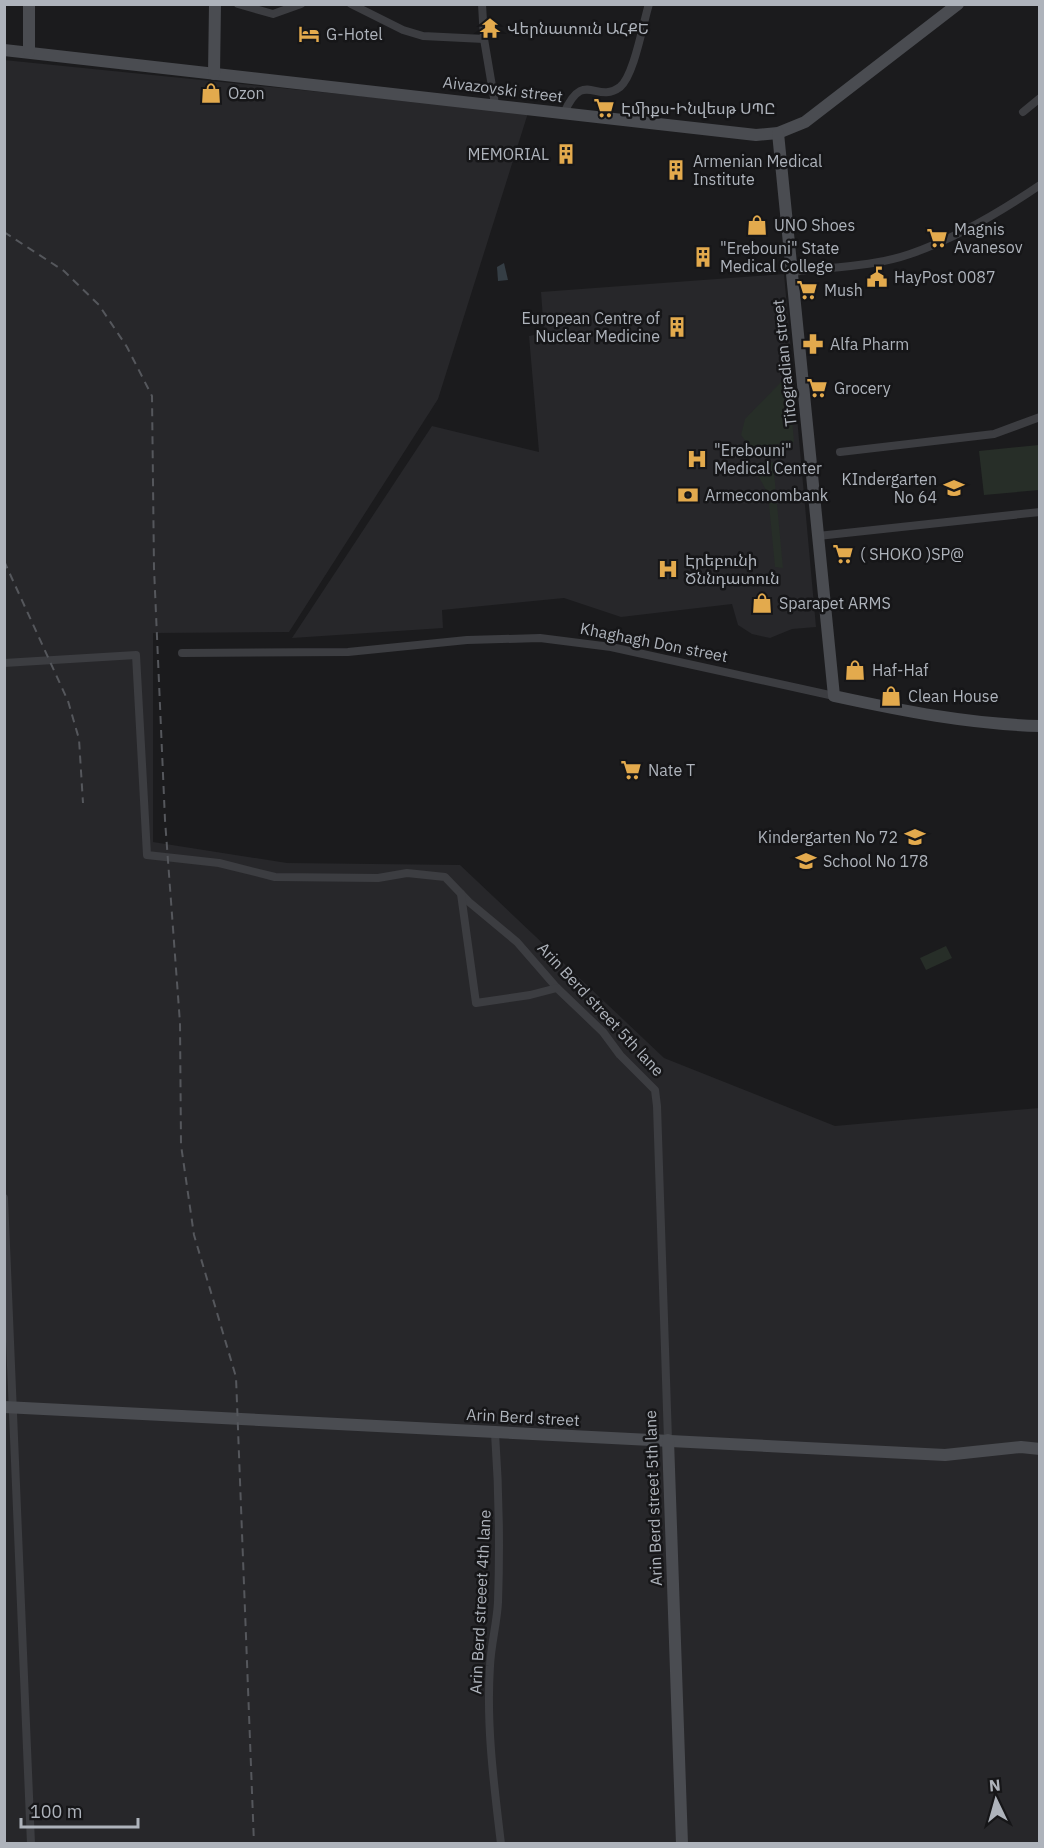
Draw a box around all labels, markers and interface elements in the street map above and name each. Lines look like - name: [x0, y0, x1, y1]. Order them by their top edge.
- temple icon: Վերնատուն ԱՀՔԵ: [478, 16, 502, 40]
- place label: Վերնատուն ԱՀՔԵ: [507, 18, 649, 38]
- hotel icon: G-Hotel: [297, 22, 321, 46]
- place label: G-Hotel: [326, 24, 383, 44]
- street label: Aivazovski street: [442, 72, 564, 106]
- shop icon: Ozon: [199, 81, 223, 105]
- place label: Ozon: [228, 83, 265, 103]
- supermarket icon: Էմիքս-Ինվեսթ ՍՊԸ: [592, 96, 616, 120]
- place label: Էմիքս-Ինվեսթ ՍՊԸ: [621, 98, 775, 118]
- building icon: MEMORIAL: [554, 142, 578, 166]
- place label: MEMORIAL: [467, 144, 549, 164]
- place label: Armenian Medical Institute: [693, 151, 822, 189]
- building icon: Armenian Medical Institute: [664, 158, 688, 182]
- shop icon: UNO Shoes: [745, 213, 769, 237]
- place label: UNO Shoes: [774, 215, 855, 235]
- place label: Magnis Avanesov: [954, 219, 1023, 257]
- supermarket icon: Magnis Avanesov: [925, 226, 949, 250]
- place label: "Erebouni" State Medical College: [720, 238, 840, 276]
- building icon: "Erebouni" State Medical College: [691, 245, 715, 269]
- public building icon: HayPost 0087: [865, 265, 889, 289]
- place label: HayPost 0087: [894, 267, 996, 287]
- supermarket icon: Mush: [795, 278, 819, 302]
- place label: Mush: [824, 280, 863, 300]
- street label: Titogradian street: [767, 299, 801, 427]
- place label: European Centre of Nuclear Medicine: [522, 308, 660, 346]
- building icon: European Centre of Nuclear Medicine: [665, 315, 689, 339]
- pharmacy icon: Alfa Pharm: [801, 332, 825, 356]
- place label: Alfa Pharm: [830, 334, 909, 354]
- supermarket icon: Grocery: [805, 376, 829, 400]
- place label: Grocery: [834, 378, 891, 398]
- place label: "Erebouni" Medical Center: [714, 440, 822, 478]
- hospital icon: "Erebouni" Medical Center: [685, 447, 709, 471]
- place label: KIndergarten No 64: [841, 469, 937, 507]
- school or university icon: KIndergarten No 64: [942, 476, 966, 500]
- bank icon: Armeconombank: [676, 483, 700, 507]
- place label: Armeconombank: [705, 485, 829, 505]
- supermarket icon: ( SHOKO )SP@: [831, 542, 855, 566]
- place label: ( SHOKO )SP@: [860, 544, 964, 564]
- place label: Էրեբունի Ծննդատուն: [685, 550, 779, 588]
- hospital icon: Էրեբունի Ծննդատուն: [656, 557, 680, 581]
- shop icon: Sparapet ARMS: [750, 591, 774, 615]
- place label: Sparapet ARMS: [779, 593, 891, 613]
- street label: Khaghagh Don street: [578, 618, 730, 666]
- shop icon: Haf-Haf: [843, 658, 867, 682]
- place label: Haf-Haf: [872, 660, 928, 680]
- shop icon: Clean House: [879, 684, 903, 708]
- place label: Clean House: [908, 686, 999, 706]
- supermarket icon: Nate T: [619, 758, 643, 782]
- place label: Nate T: [648, 760, 695, 780]
- school or university icon: Kindergarten No 72: [903, 825, 927, 849]
- place label: Kindergarten No 72: [758, 827, 898, 847]
- school or university icon: School No 178: [794, 849, 818, 873]
- place label: School No 178: [823, 851, 928, 871]
- street label: Arin Berd street 5th lane: [534, 938, 668, 1080]
- street label: Arin Berd street: [466, 1404, 580, 1430]
- street label: Arin Berd street 5th lane: [640, 1410, 666, 1586]
- street label: Arin Berd streeet 4th lane: [465, 1509, 495, 1695]
- north arrow: [966, 1770, 1026, 1830]
- text: N: [988, 1775, 1001, 1796]
- scale bar: [21, 1791, 138, 1829]
- text: 100 m: [30, 1800, 82, 1823]

